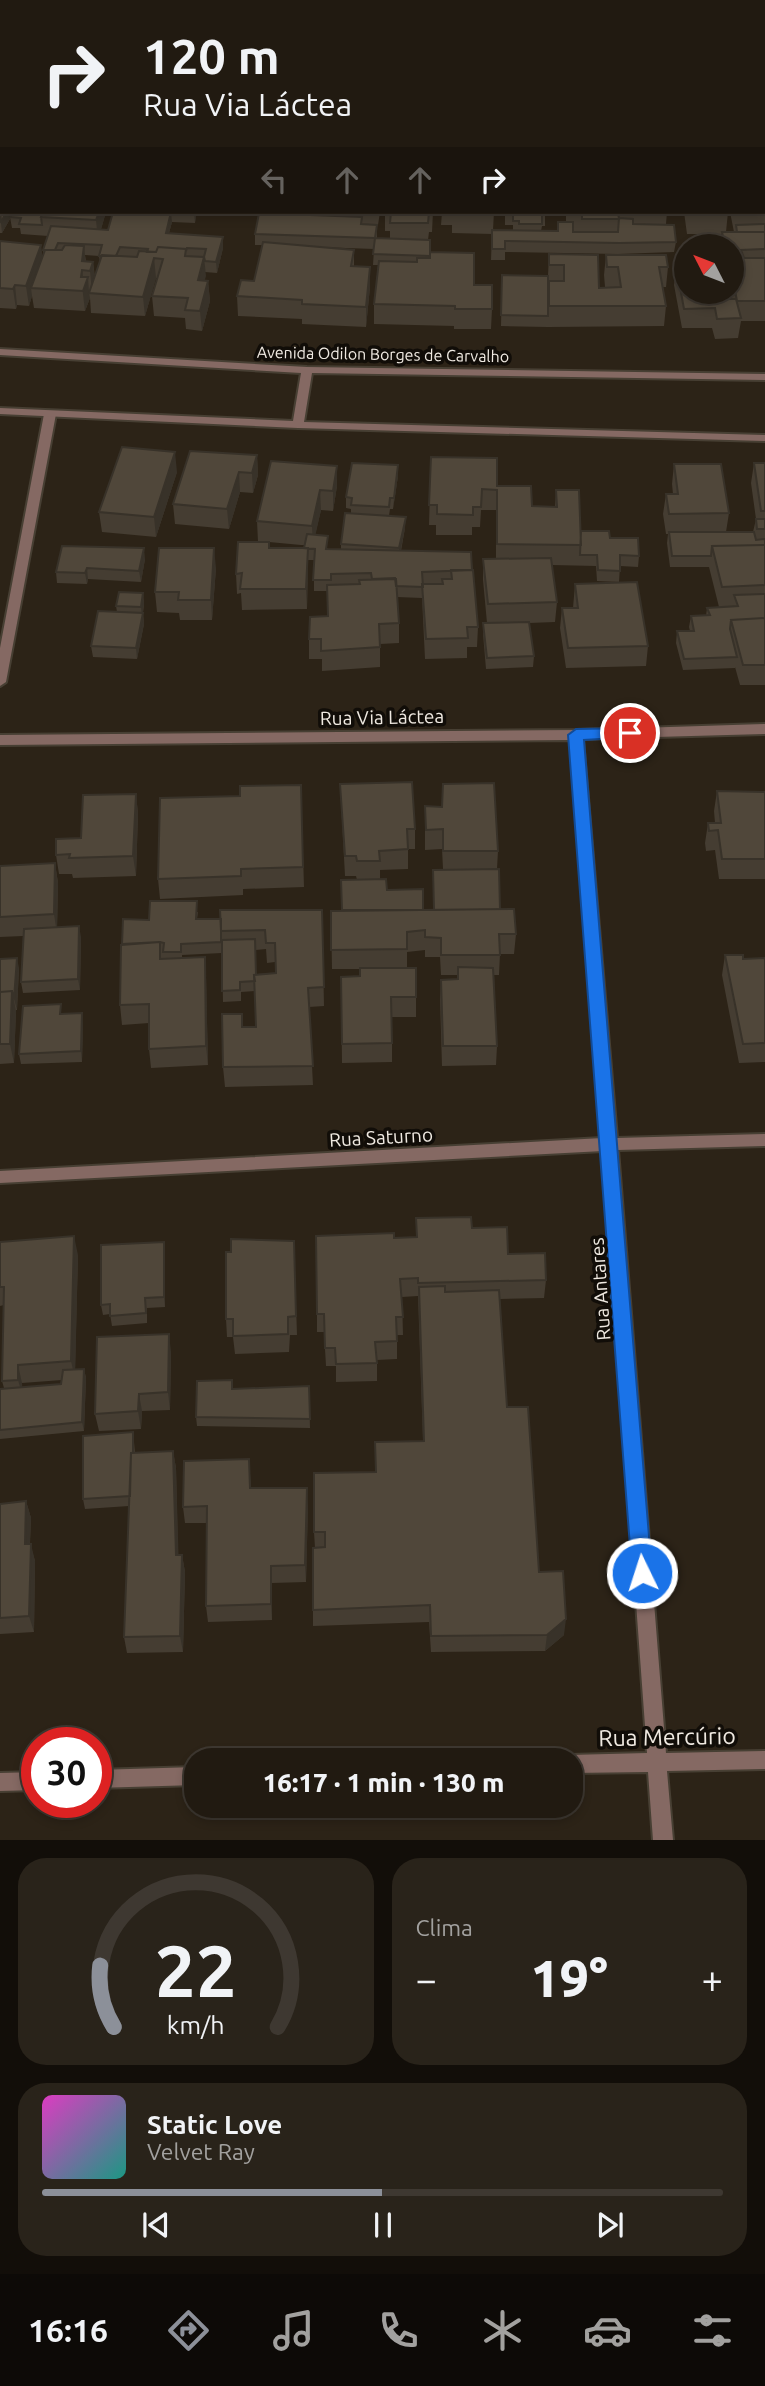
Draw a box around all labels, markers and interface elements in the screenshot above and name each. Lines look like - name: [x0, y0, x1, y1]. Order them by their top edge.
- icon: right: [28, 28, 119, 119]
- text: 120 m: [143, 28, 280, 83]
- text: Rua Via Láctea: [143, 86, 352, 122]
- icon: left: [255, 161, 293, 199]
- icon: ahead: [328, 161, 366, 199]
- icon: ahead: [401, 161, 439, 199]
- icon: right: [474, 161, 512, 199]
- north arrow: [674, 234, 744, 304]
- map controls: [674, 234, 744, 304]
- street label: Avenida Odilon Borges de Carvalho: [257, 343, 509, 365]
- pin: [600, 703, 660, 763]
- street label: Rua Via Láctea: [320, 705, 444, 729]
- icon: arrive: [611, 714, 649, 752]
- street label: Rua Saturno: [328, 1123, 434, 1151]
- street label: Rua Antares: [585, 1237, 615, 1341]
- position arrow: [605, 1536, 679, 1610]
- street label: Rua Mercúrio: [598, 1723, 736, 1750]
- speed limit sign: 30: [21, 1727, 112, 1818]
- text: 16:17 · 1 min · 130 m: [263, 1768, 504, 1797]
- text: Clima: [416, 1915, 473, 1940]
- text: 22: [155, 1930, 237, 2012]
- text: 19°: [530, 1949, 608, 2007]
- text: −: [416, 1958, 437, 2000]
- text: +: [702, 1958, 723, 2000]
- text: km/h: [167, 2011, 225, 2039]
- text: Static Love: [147, 2110, 282, 2139]
- text: Velvet Ray: [147, 2139, 255, 2164]
- icon: previous: [137, 2206, 175, 2244]
- icon: pause: [364, 2206, 402, 2244]
- icon: next: [591, 2206, 629, 2244]
- icon: directions: [164, 2306, 213, 2355]
- icon: music: [269, 2306, 318, 2355]
- icon: phone: [374, 2306, 423, 2355]
- icon: climate: [478, 2306, 527, 2355]
- icon: car: [583, 2306, 632, 2355]
- icon: filters: [688, 2306, 737, 2355]
- text: 16:16: [28, 2312, 108, 2348]

